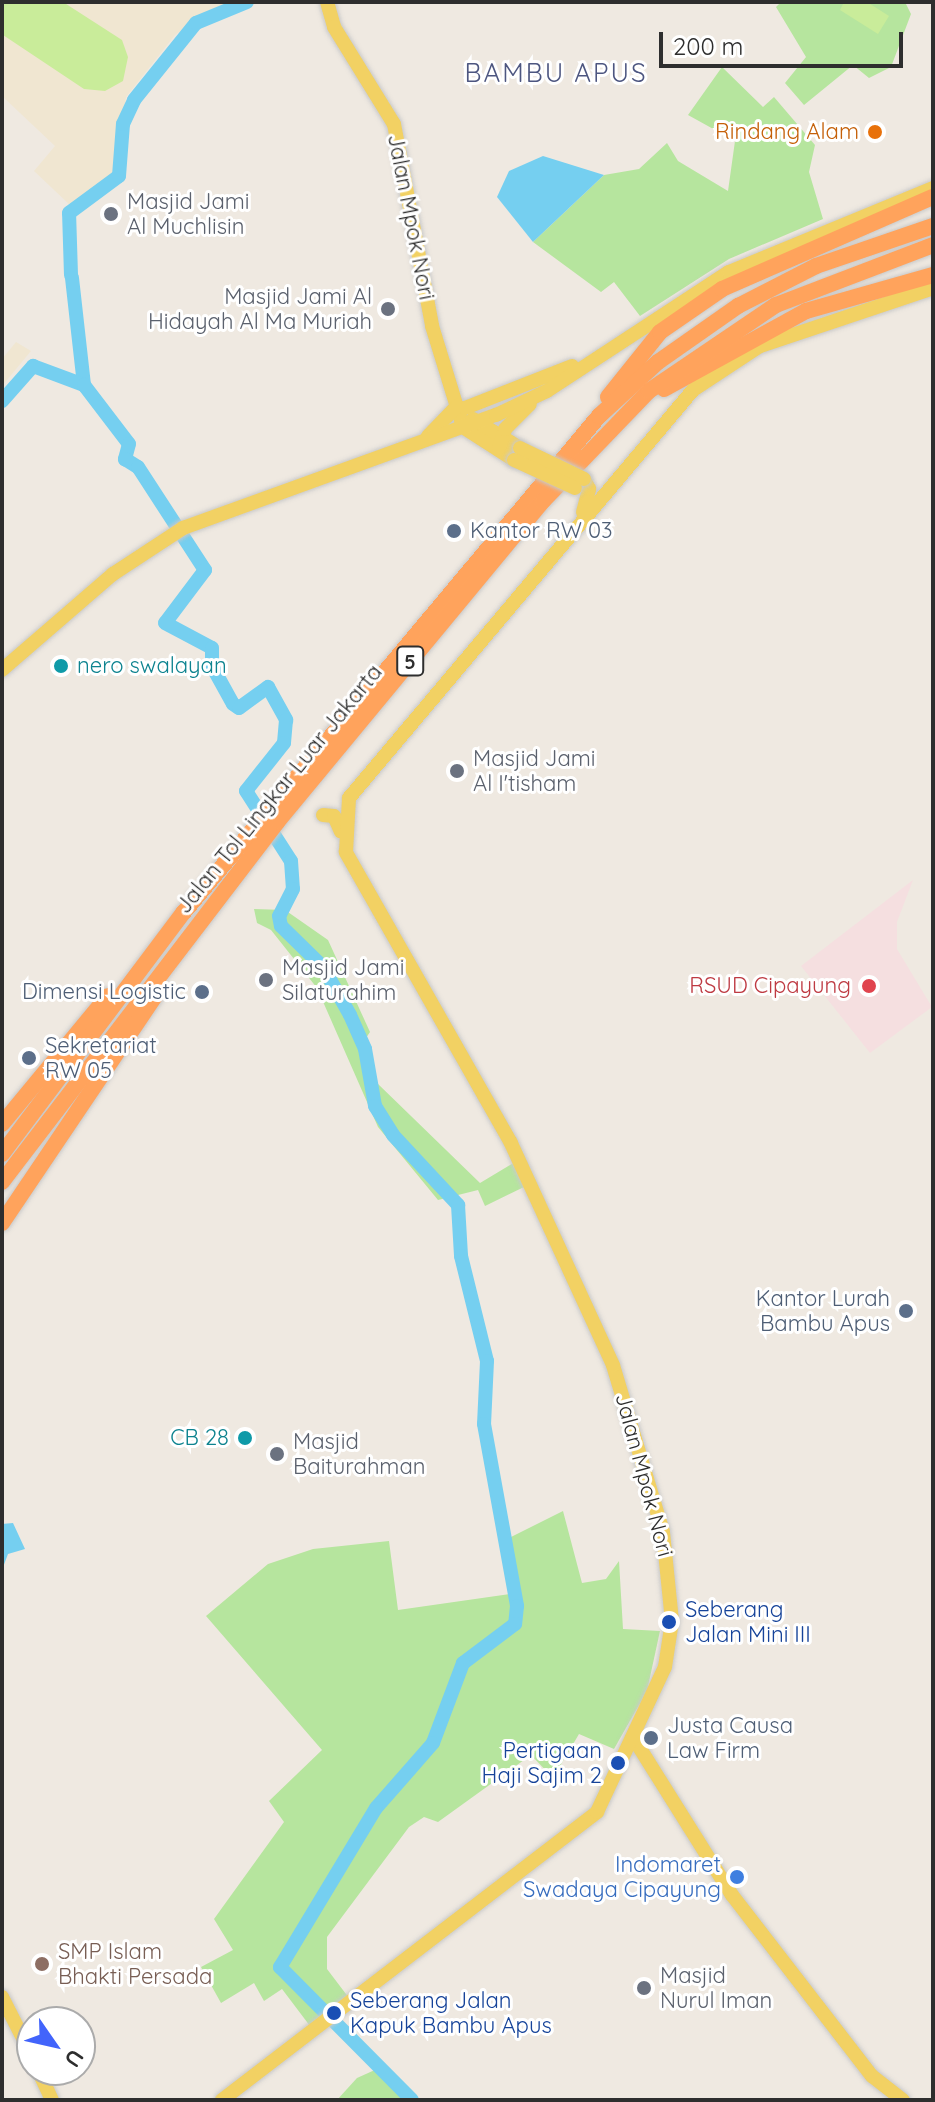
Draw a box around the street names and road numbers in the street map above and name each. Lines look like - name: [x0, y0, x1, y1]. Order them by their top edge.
- street label: Jalan Mpok Nori: [382, 132, 440, 302]
- road number: 5: [396, 645, 424, 677]
- street label: Jalan Tol Lingkar Luar Jakarta: [170, 659, 388, 919]
- street label: Jalan Mpok Nori: [609, 1390, 679, 1560]

